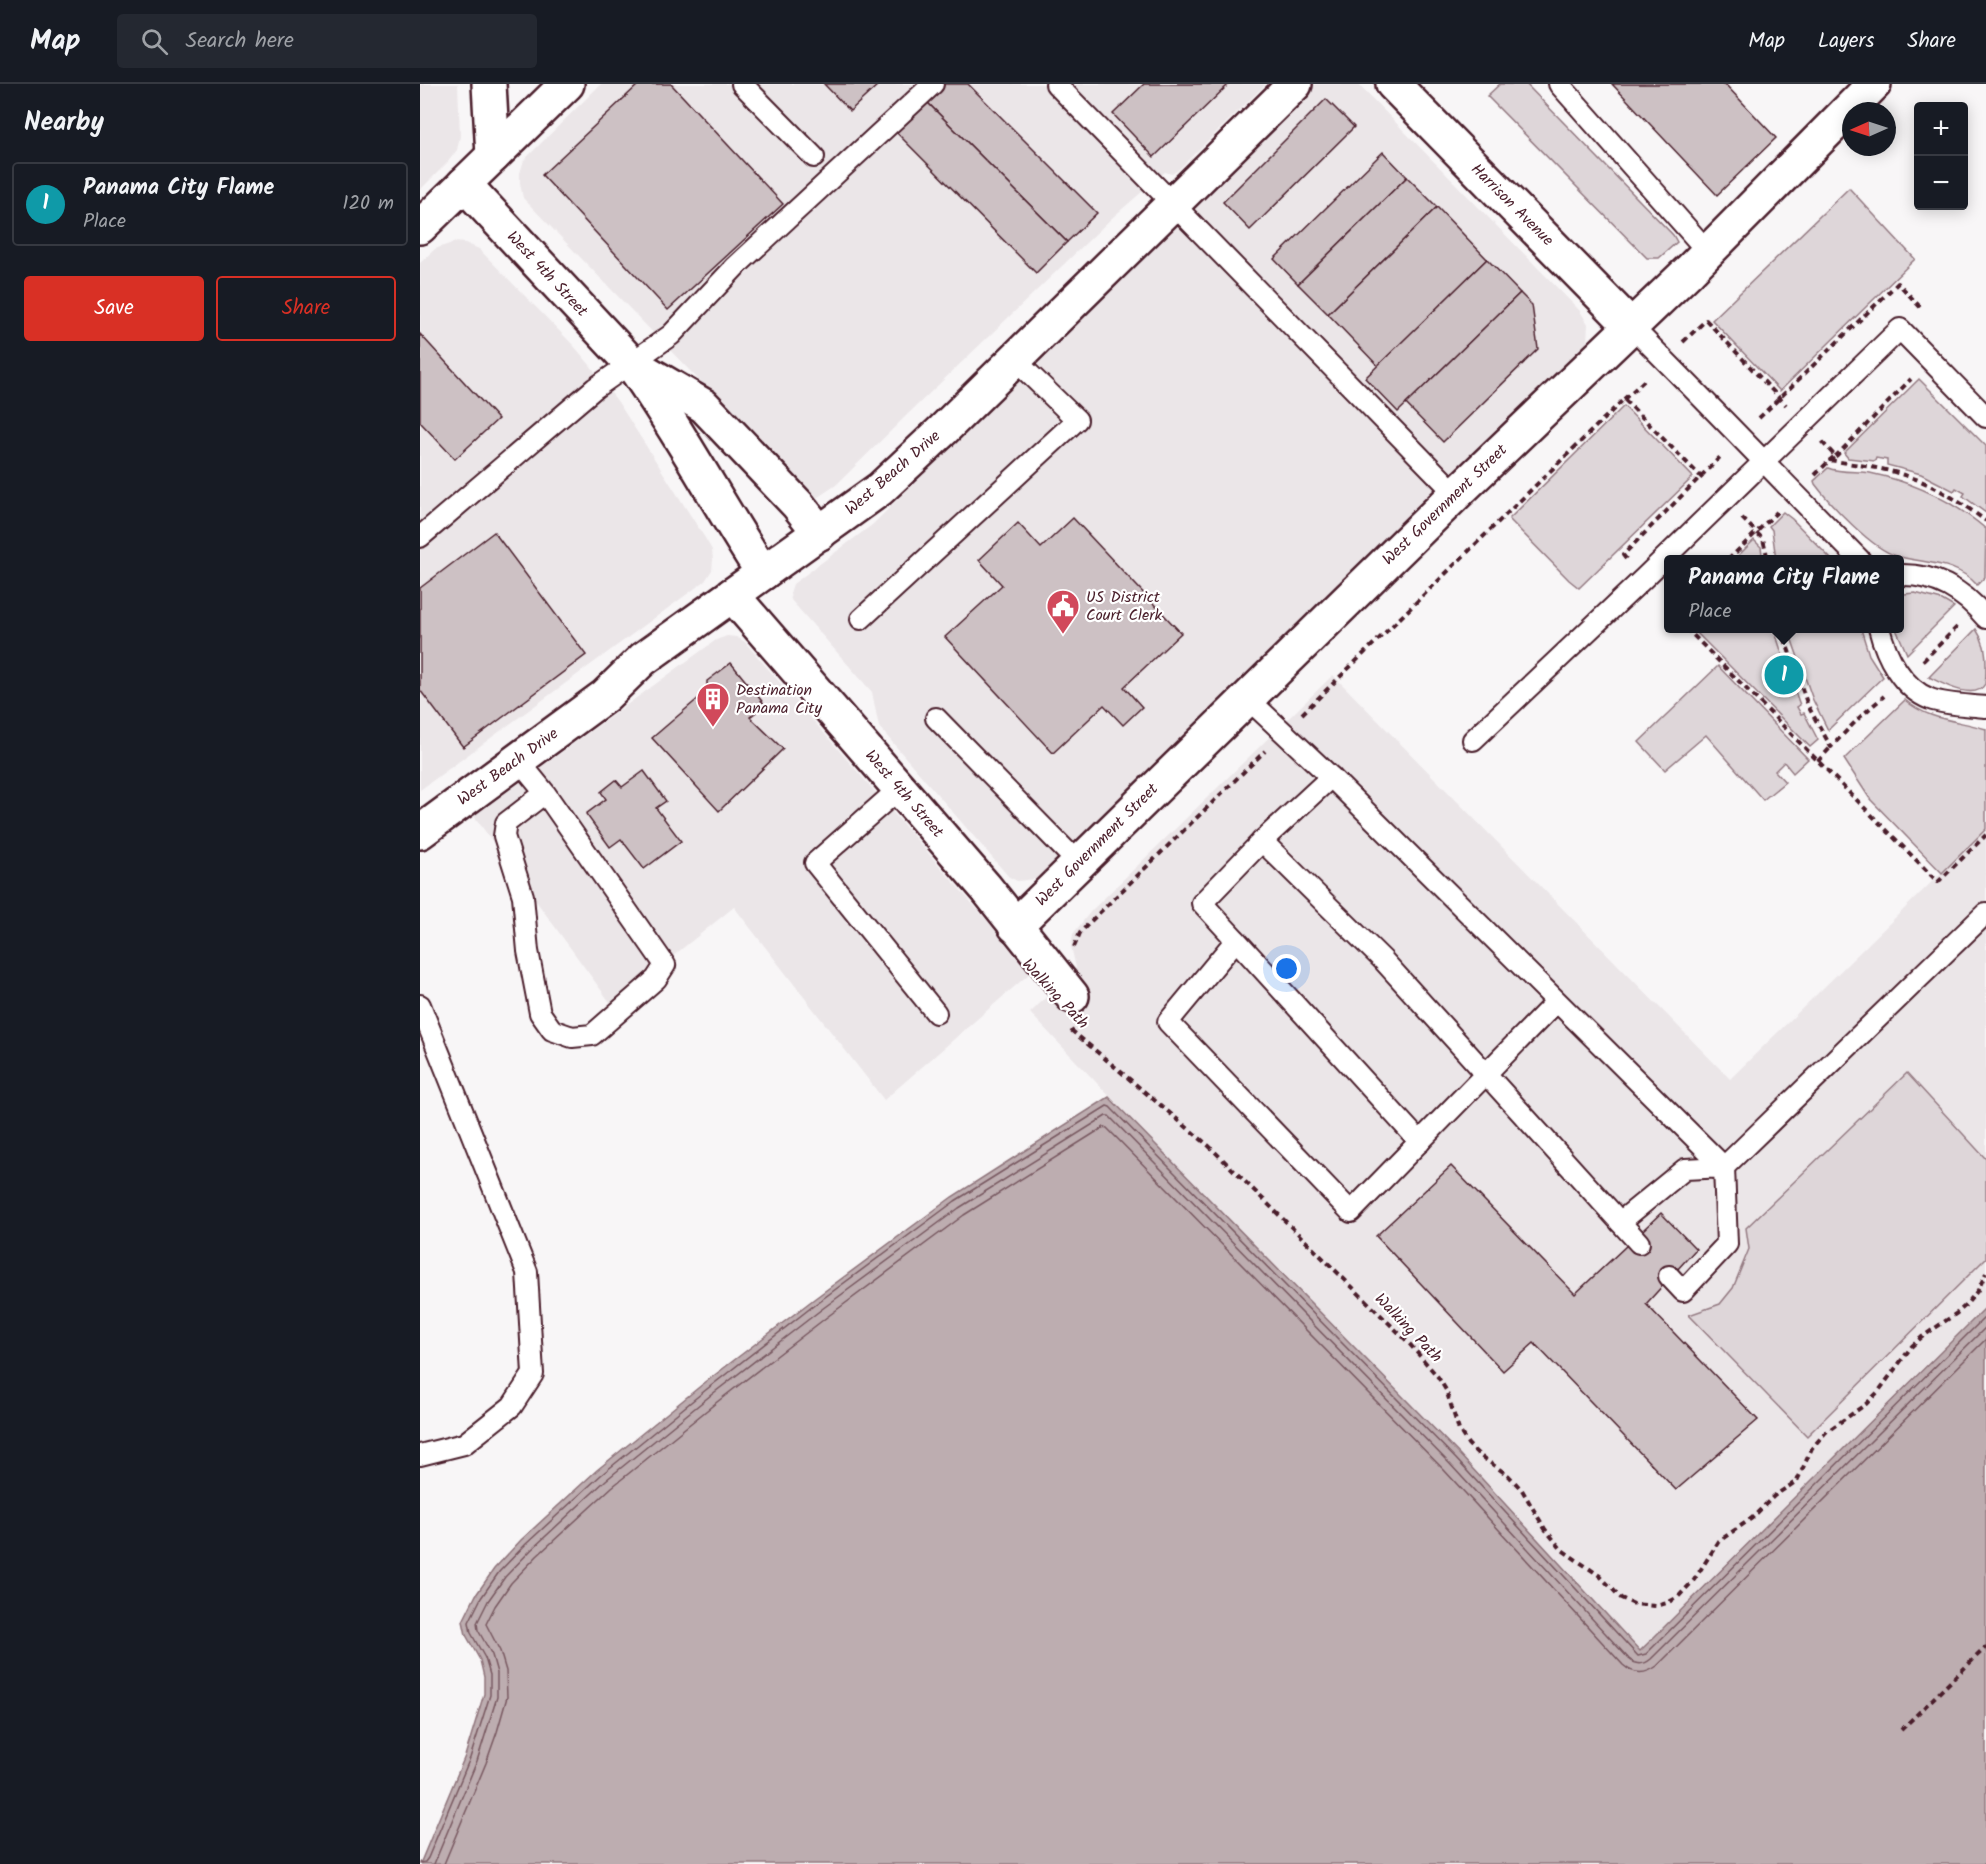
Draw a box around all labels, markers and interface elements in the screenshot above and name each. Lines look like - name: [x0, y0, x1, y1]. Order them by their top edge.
- search box: [117, 14, 537, 68]
- text: Map: [30, 19, 81, 64]
- text: Search here: [186, 24, 294, 59]
- icon: search: [138, 25, 171, 58]
- text: Map: [1748, 25, 1785, 58]
- text: Layers: [1818, 25, 1874, 58]
- text: Share: [1907, 25, 1956, 58]
- text: Nearby: [24, 102, 104, 144]
- north arrow: [1842, 102, 1896, 156]
- map controls: [1914, 102, 1968, 210]
- button: +: [1914, 102, 1968, 156]
- button: −: [1914, 156, 1968, 210]
- street label: Harrison Avenue: [1465, 158, 1559, 252]
- text: Panama City Flame: [83, 171, 274, 206]
- text: 1: [42, 188, 49, 220]
- text: 120 m: [342, 188, 394, 220]
- text: Place: [83, 206, 126, 238]
- street label: West 4th Street: [500, 225, 594, 323]
- button: Save: [24, 276, 204, 341]
- button: Share: [216, 276, 396, 341]
- street label: West Beach Drive: [840, 424, 946, 522]
- street label: West Government Street: [1377, 438, 1514, 572]
- popup: [1664, 555, 1904, 633]
- text: Panama City Flame: [1688, 561, 1880, 596]
- place label: US District Court Clerk: [1086, 585, 1162, 628]
- public building icon: US District Court Clerk: [1045, 588, 1081, 635]
- text: Place: [1688, 596, 1731, 628]
- pin: 1: [1764, 652, 1804, 698]
- place label: Destination Panama City: [736, 678, 822, 721]
- building icon: Destination Panama City: [695, 681, 731, 728]
- street label: West Beach Drive: [452, 722, 564, 812]
- street label: West 4th Street: [859, 744, 950, 844]
- street label: West Government Street: [1030, 777, 1165, 912]
- street label: Walking Path: [1016, 953, 1094, 1035]
- your location: [1272, 954, 1301, 983]
- street label: Walking Path: [1368, 1287, 1448, 1369]

